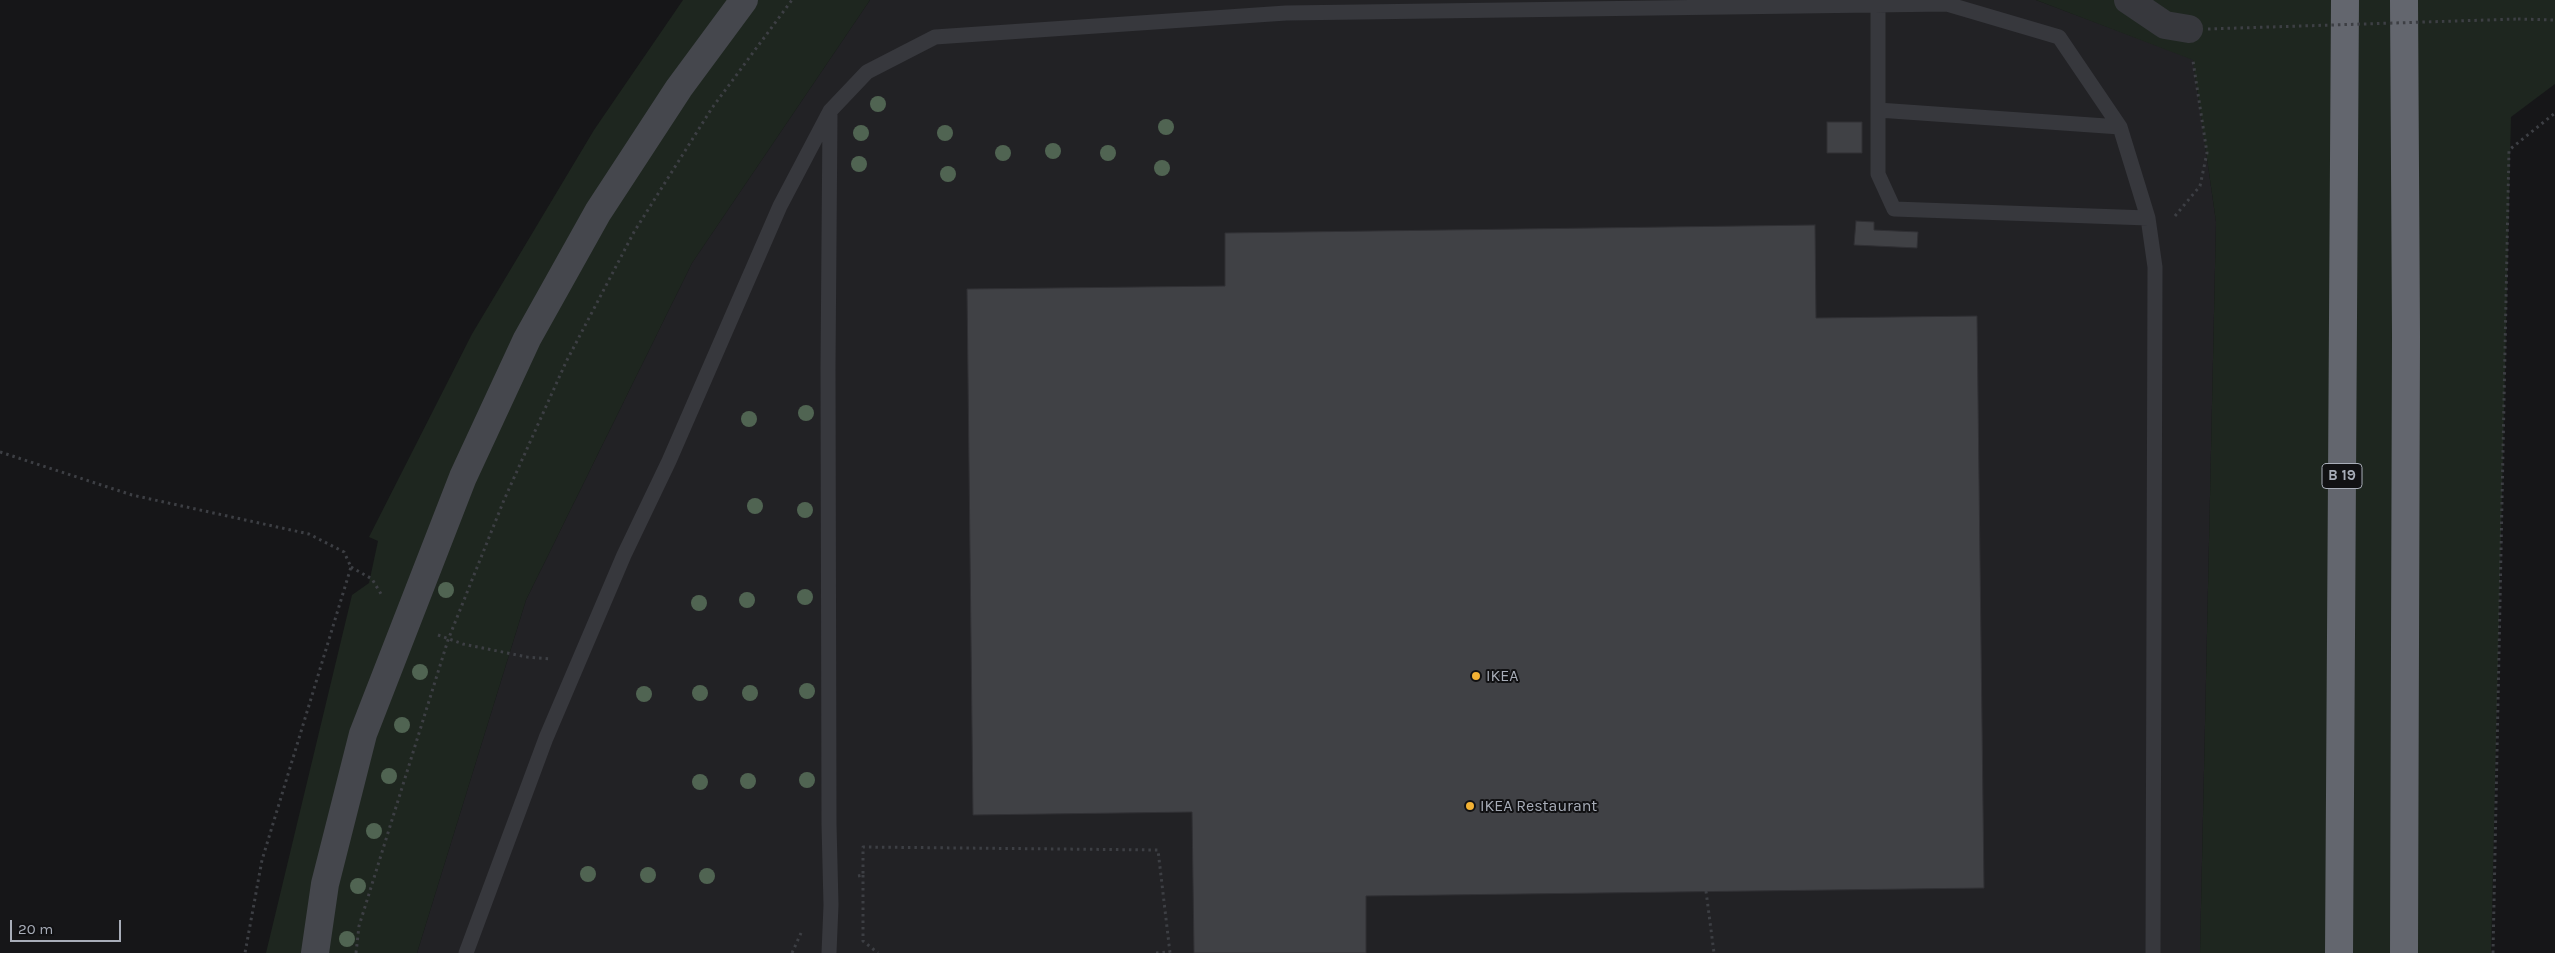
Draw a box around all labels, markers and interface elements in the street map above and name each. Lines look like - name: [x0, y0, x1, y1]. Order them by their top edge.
- road number: B 19: [2322, 464, 2362, 488]
- place label: IKEA: [1486, 666, 1518, 686]
- marker: IKEA: [1470, 670, 1482, 682]
- place label: IKEA Restaurant: [1480, 796, 1597, 816]
- marker: IKEA Restaurant: [1464, 800, 1476, 812]
- scale bar: [12, 910, 124, 942]
- text: 20 m: [18, 920, 53, 938]

